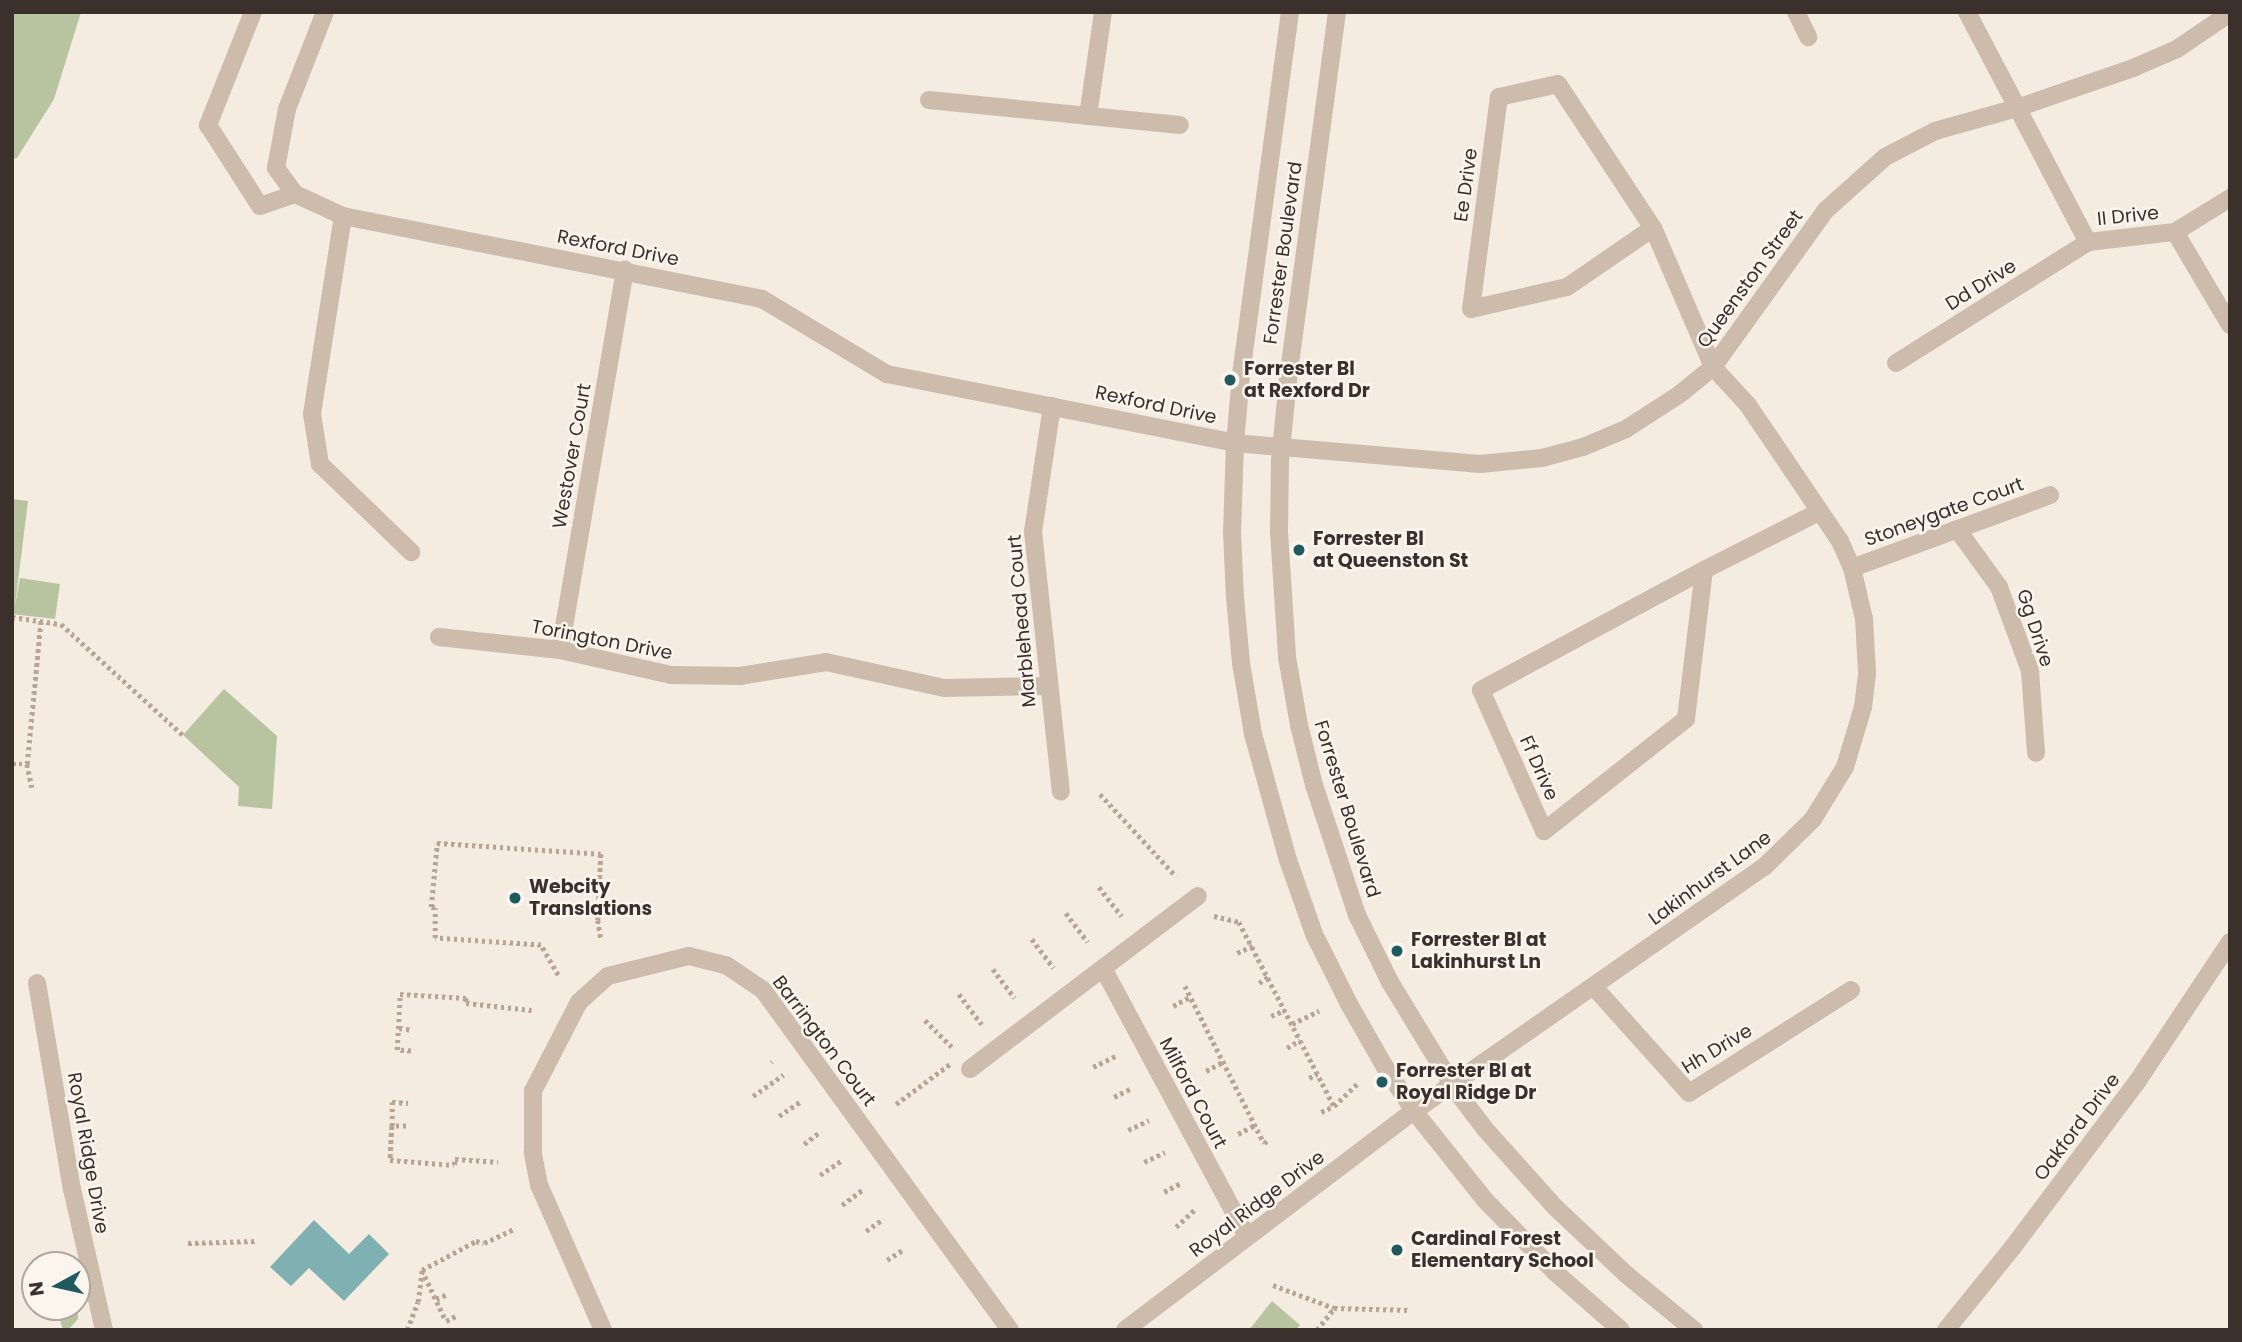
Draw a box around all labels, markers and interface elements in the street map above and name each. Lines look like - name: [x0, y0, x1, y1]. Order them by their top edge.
- street label: Ee Drive: [1450, 147, 1482, 223]
- street label: Forrester Boulevard: [1259, 160, 1307, 346]
- street label: II Drive: [2096, 201, 2160, 231]
- street label: Queenston Street: [1692, 206, 1808, 352]
- street label: Rexford Drive: [555, 225, 681, 271]
- street label: Dd Drive: [1941, 254, 2021, 316]
- place label: Forrester Bl at Rexford Dr: [1244, 358, 1370, 402]
- marker: Forrester Bl at Rexford Dr: [1222, 372, 1238, 388]
- street label: Rexford Drive: [1093, 381, 1219, 429]
- street label: Westover Court: [548, 382, 596, 530]
- street label: Stoneygate Court: [1861, 473, 2027, 551]
- place label: Forrester Bl at Queenston St: [1313, 528, 1468, 572]
- street label: Marblehead Court: [1003, 534, 1041, 708]
- marker: Forrester Bl at Queenston St: [1291, 542, 1307, 558]
- street label: Gg Drive: [2012, 586, 2058, 670]
- street label: Torington Drive: [530, 615, 674, 665]
- street label: Forrester Boulevard: [1309, 718, 1385, 900]
- street label: Ff Drive: [1515, 732, 1563, 804]
- street label: Lakinhurst Lane: [1644, 826, 1776, 930]
- place label: Webcity Translations: [529, 876, 652, 920]
- marker: Webcity Translations: [507, 890, 523, 906]
- place label: Forrester Bl at Lakinhurst Ln: [1411, 929, 1546, 973]
- marker: Forrester Bl at Lakinhurst Ln: [1389, 943, 1405, 959]
- street label: Barrington Court: [767, 971, 881, 1111]
- street label: Hh Drive: [1678, 1019, 1756, 1079]
- street label: Milford Court: [1154, 1034, 1232, 1152]
- place label: Forrester Bl at Royal Ridge Dr: [1396, 1060, 1537, 1104]
- street label: Oakford Drive: [2029, 1069, 2125, 1185]
- street label: Royal Ridge Drive: [63, 1071, 113, 1235]
- marker: Forrester Bl at Royal Ridge Dr: [1374, 1074, 1390, 1090]
- street label: Royal Ridge Drive: [1185, 1146, 1329, 1262]
- place label: Cardinal Forest Elementary School: [1411, 1228, 1594, 1272]
- marker: Cardinal Forest Elementary School: [1389, 1242, 1405, 1258]
- north arrow: [21, 1251, 91, 1321]
- text: N: [22, 1280, 51, 1298]

